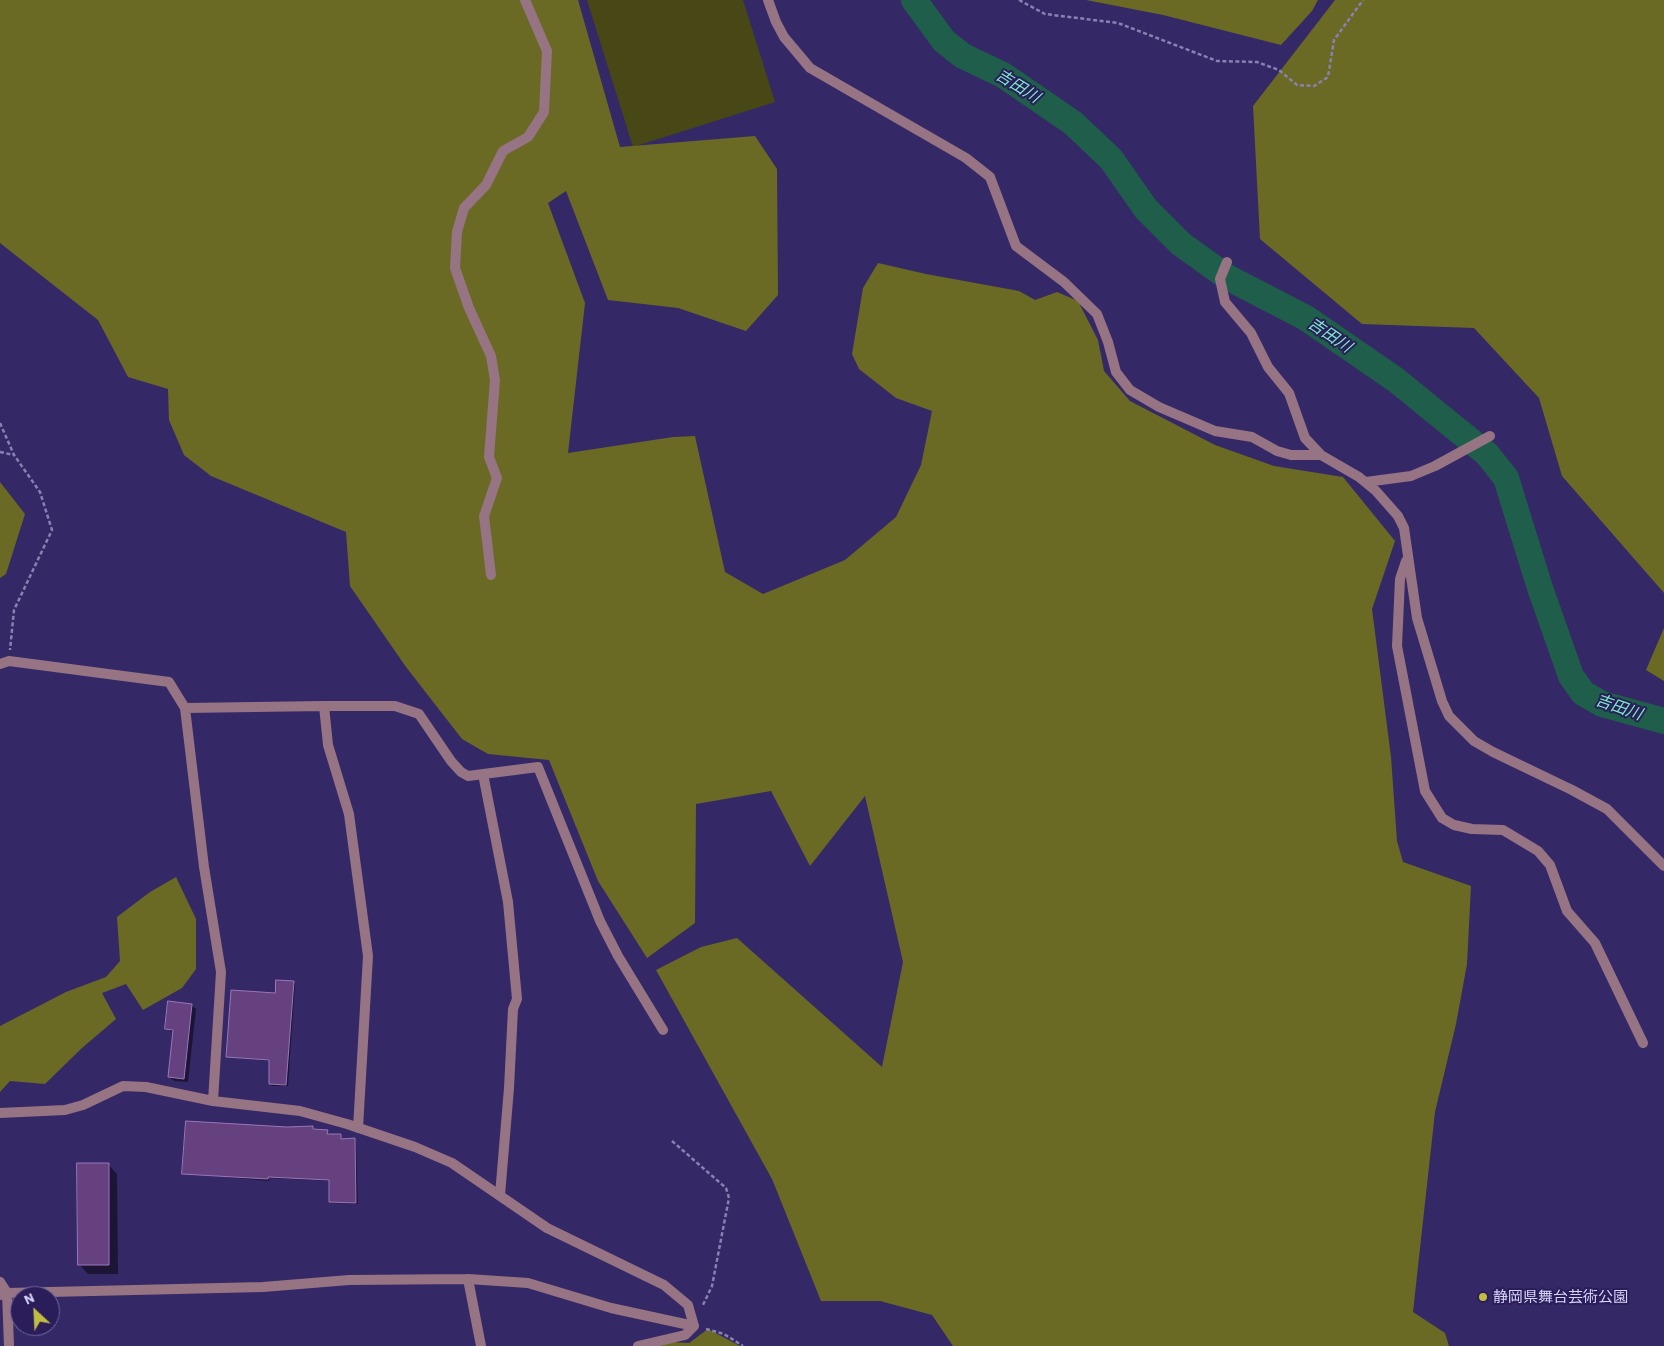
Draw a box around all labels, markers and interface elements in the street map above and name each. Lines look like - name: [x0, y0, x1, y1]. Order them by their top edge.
- water label: 吉田川: [993, 65, 1043, 107]
- water label: 吉田川: [1305, 314, 1355, 356]
- water label: 吉田川: [1593, 690, 1645, 724]
- north arrow: [10, 1286, 60, 1336]
- text: N: [21, 1288, 37, 1308]
- place label: 静岡県舞台芸術公園: [1493, 1288, 1628, 1306]
- marker: 静岡県舞台芸術公園: [1477, 1291, 1489, 1303]

